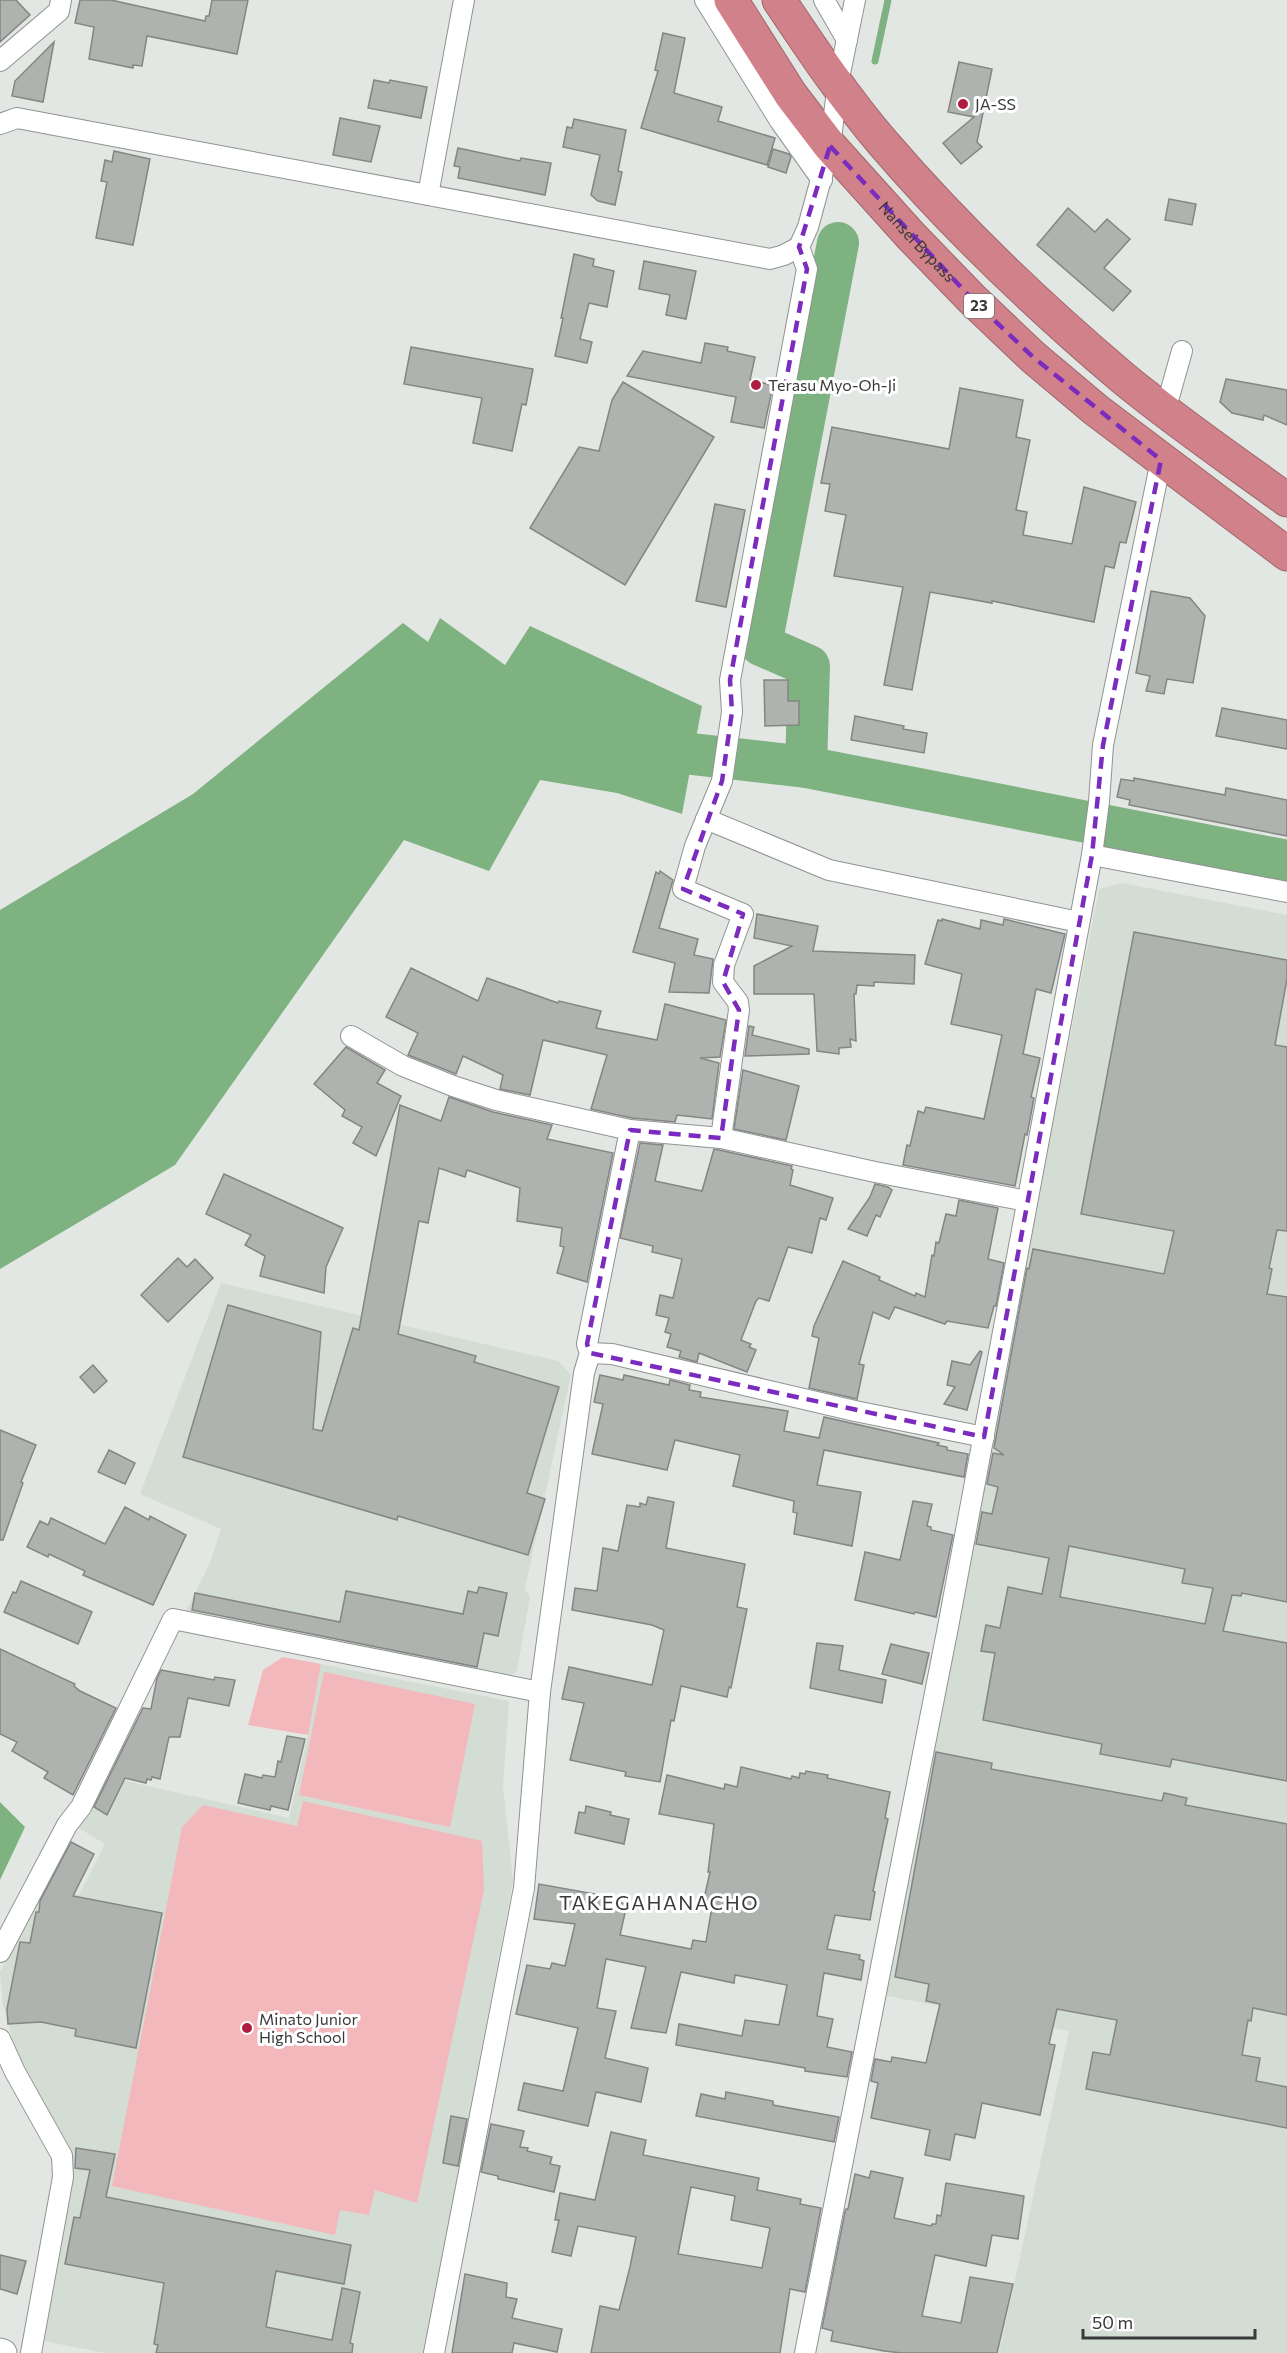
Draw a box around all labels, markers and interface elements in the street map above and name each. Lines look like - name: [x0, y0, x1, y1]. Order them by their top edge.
- place label: JA-SS: [975, 94, 1016, 113]
- marker: JA-SS: [956, 97, 970, 111]
- street label: Nansei Bypass: [875, 197, 960, 285]
- road number: 23: [964, 294, 994, 318]
- place label: Terasu Myo-Oh-Ji: [768, 375, 896, 394]
- marker: Terasu Myo-Oh-Ji: [749, 378, 763, 392]
- district label: TAKEGAHANACHO: [559, 1890, 759, 1914]
- place label: Minato Junior High School: [259, 2009, 358, 2046]
- marker: Minato Junior High School: [240, 2021, 254, 2035]
- scale bar: [1083, 2302, 1256, 2340]
- text: 50 m: [1092, 2311, 1133, 2333]

